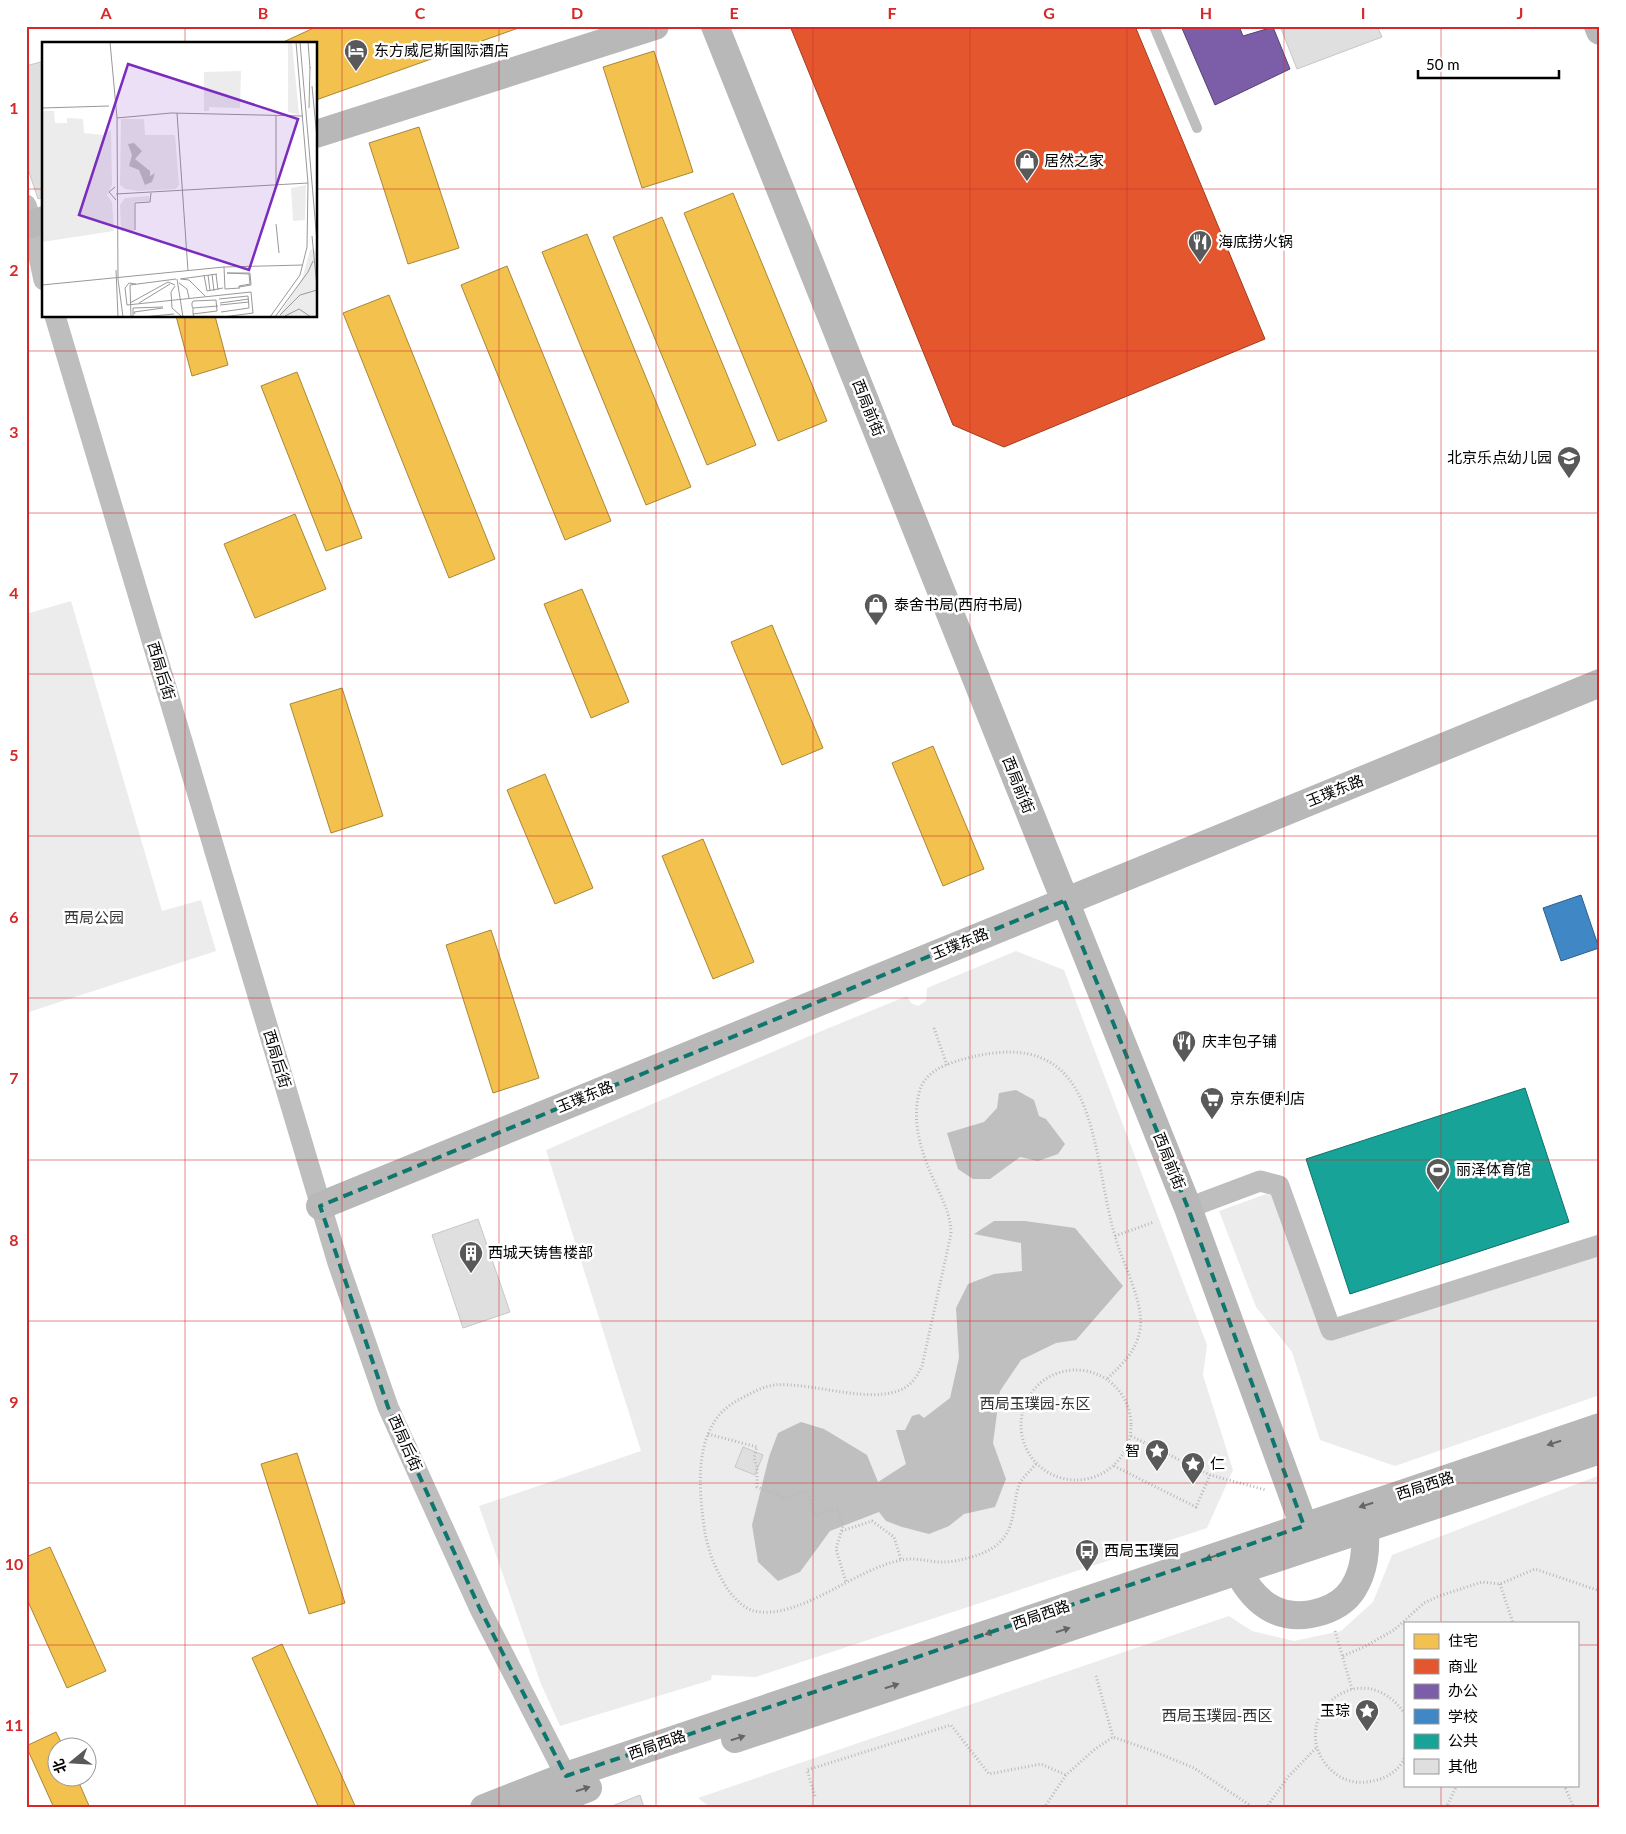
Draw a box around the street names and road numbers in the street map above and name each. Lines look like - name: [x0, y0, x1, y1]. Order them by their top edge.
- street label: 西局前街: [849, 376, 889, 439]
- street label: 西局后街: [145, 639, 179, 702]
- street label: 西局前街: [999, 753, 1039, 816]
- street label: 玉璞东路: [1303, 770, 1366, 810]
- street label: 玉璞东路: [928, 923, 991, 963]
- street label: 西局后街: [261, 1027, 295, 1090]
- street label: 玉璞东路: [553, 1076, 616, 1116]
- street label: 西局前街: [1150, 1129, 1190, 1192]
- street label: 西局后街: [385, 1412, 426, 1474]
- street label: 西局西路: [1393, 1467, 1456, 1503]
- street label: 西局西路: [1009, 1596, 1072, 1632]
- street label: 西局西路: [625, 1726, 688, 1762]

